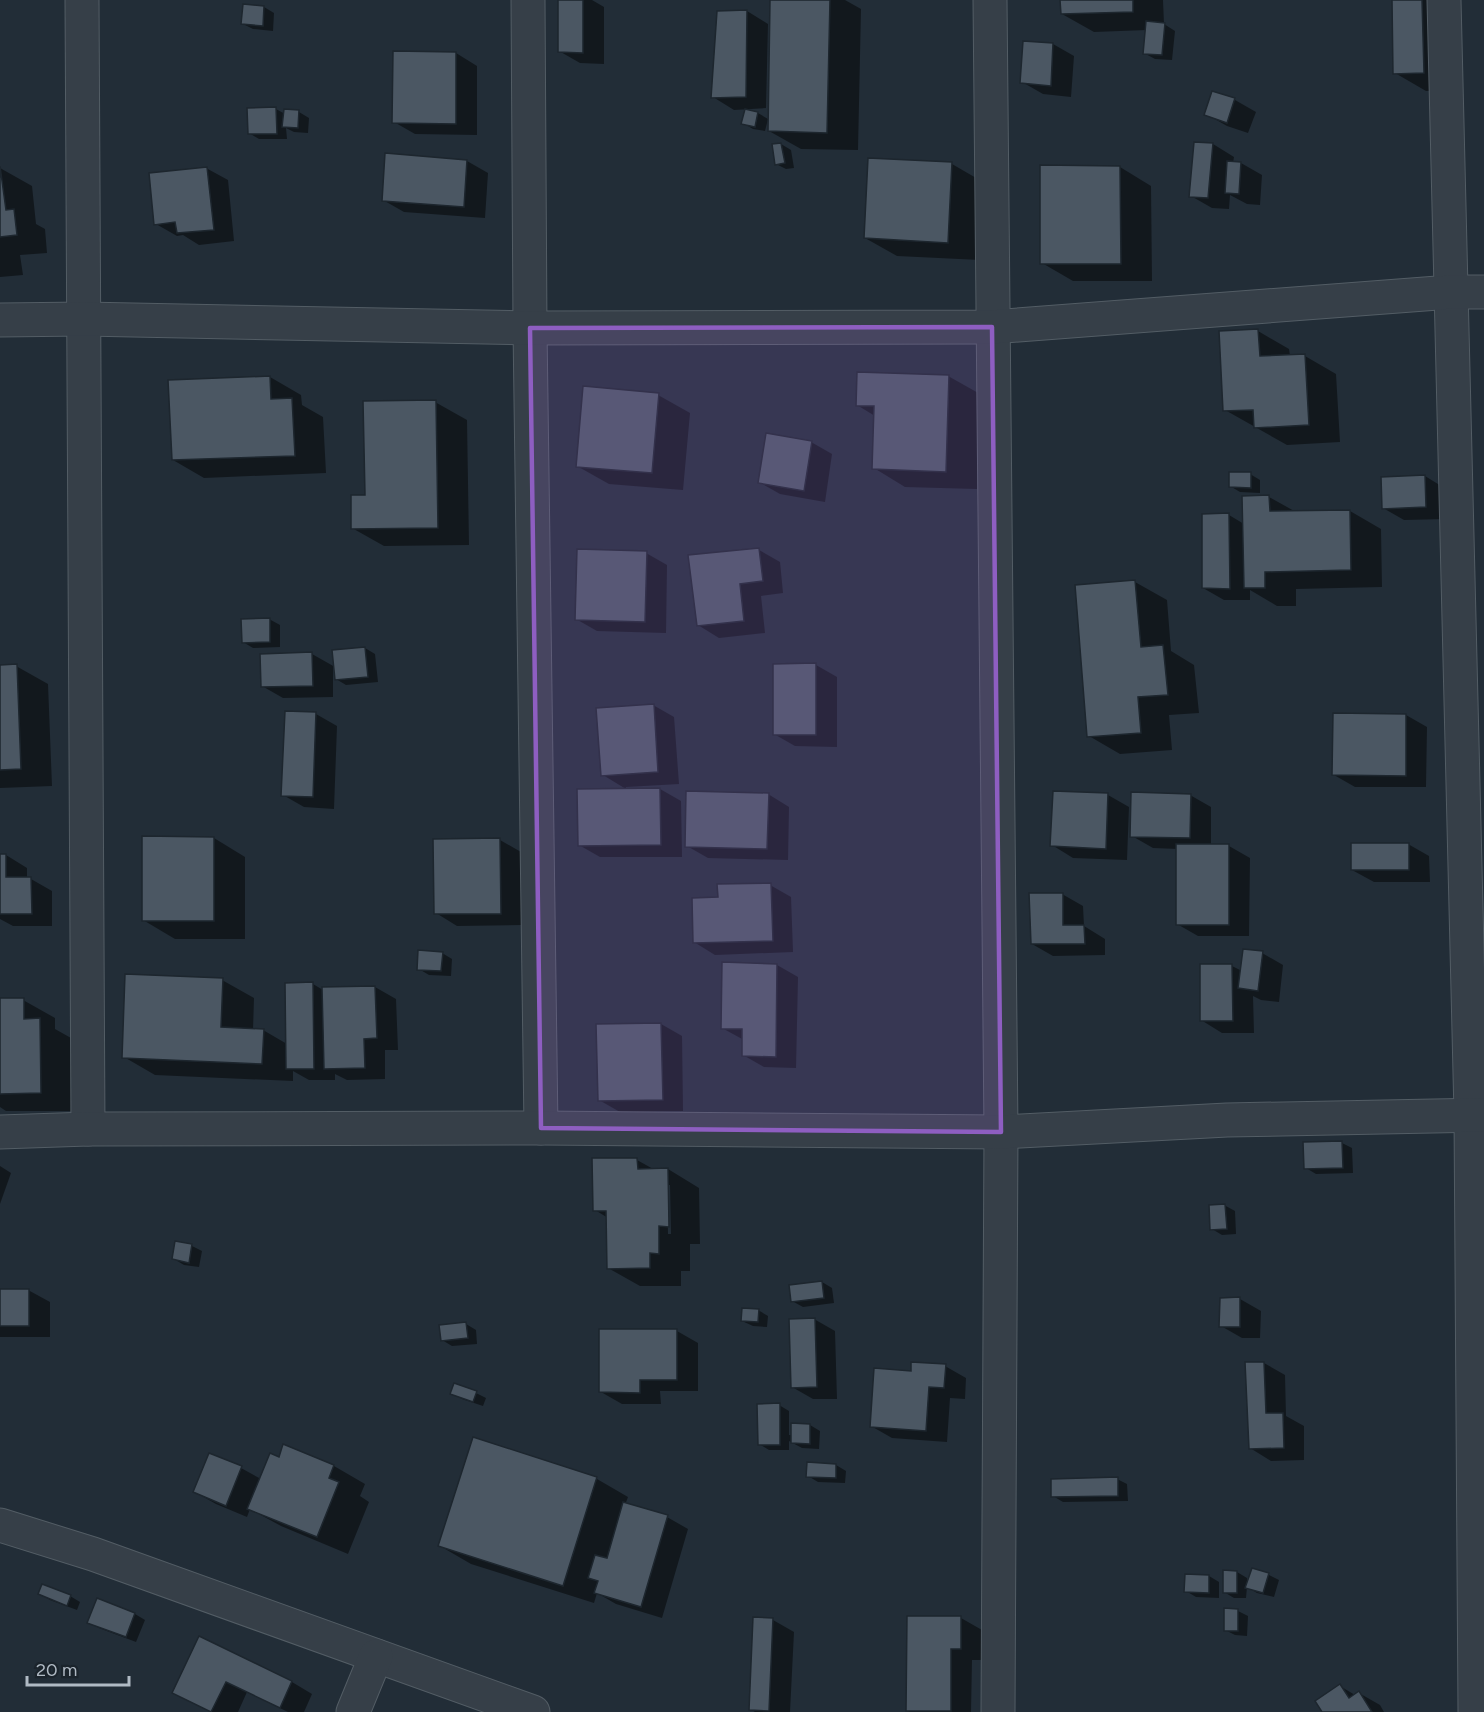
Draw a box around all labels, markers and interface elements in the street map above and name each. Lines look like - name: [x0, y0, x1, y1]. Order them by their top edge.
- scale bar: [27, 1649, 129, 1687]
- text: 20 m: [36, 1659, 77, 1681]

